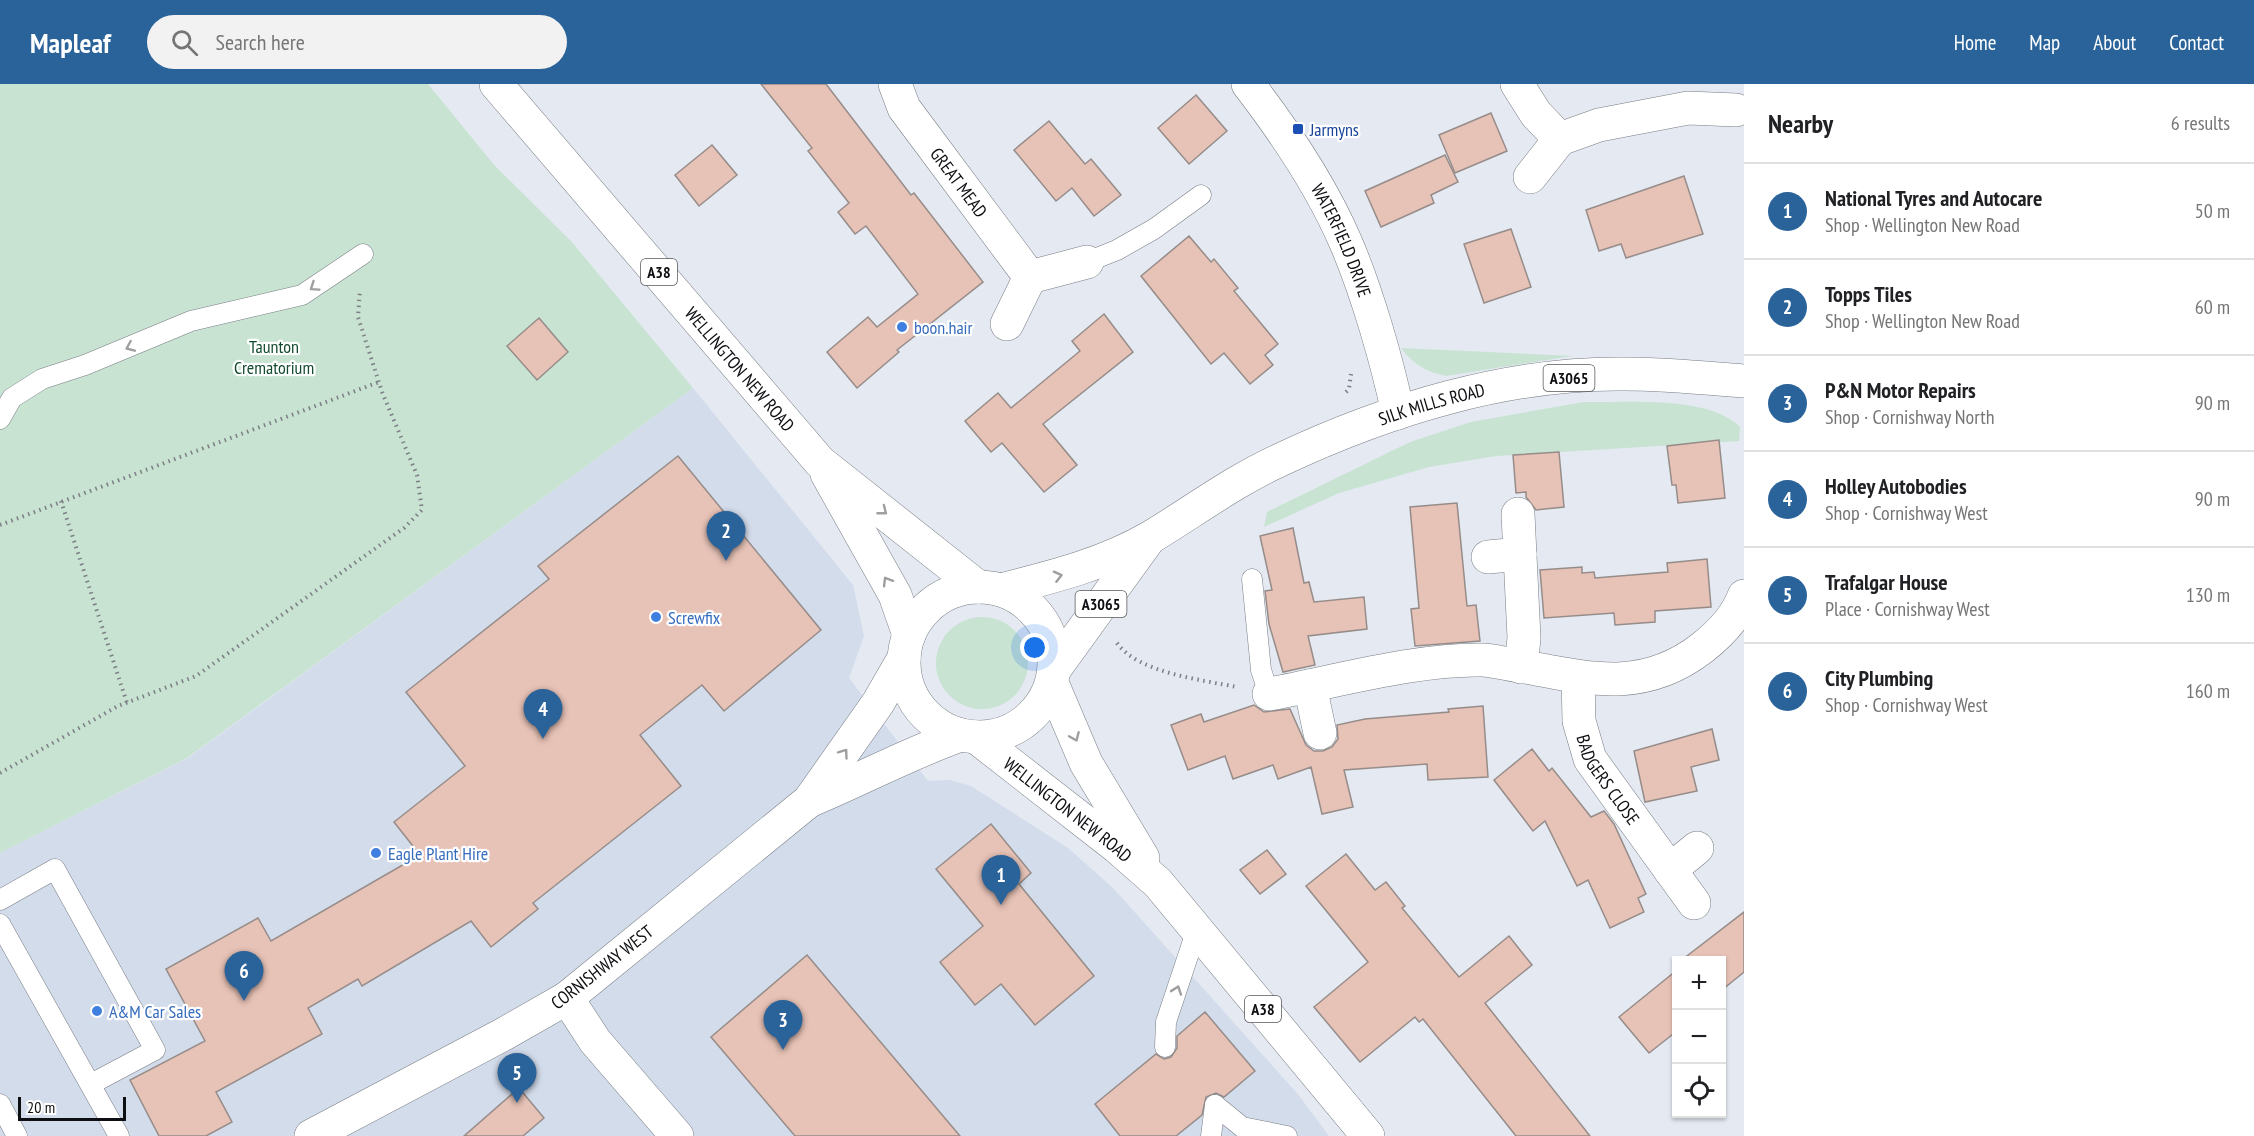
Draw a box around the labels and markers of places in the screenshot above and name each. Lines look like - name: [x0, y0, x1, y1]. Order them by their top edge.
- place label: Jarmyns: [1309, 118, 1359, 141]
- marker: Jarmyns: [1291, 122, 1305, 136]
- place label: boon.hair: [914, 316, 972, 339]
- marker: boon.hair: [895, 320, 909, 334]
- pin: 2: [706, 512, 746, 561]
- place label: Screwfix: [668, 606, 721, 629]
- marker: Screwfix: [649, 610, 663, 624]
- pin: 4: [524, 690, 562, 739]
- place label: Eagle Plant Hire: [388, 842, 488, 865]
- marker: Eagle Plant Hire: [369, 846, 383, 860]
- pin: 1: [982, 856, 1020, 905]
- pin: 6: [224, 952, 264, 1001]
- place label: A&M Car Sales: [109, 1000, 201, 1023]
- pin: 3: [764, 1000, 802, 1050]
- marker: A&M Car Sales: [90, 1004, 104, 1018]
- pin: 5: [498, 1054, 536, 1103]

